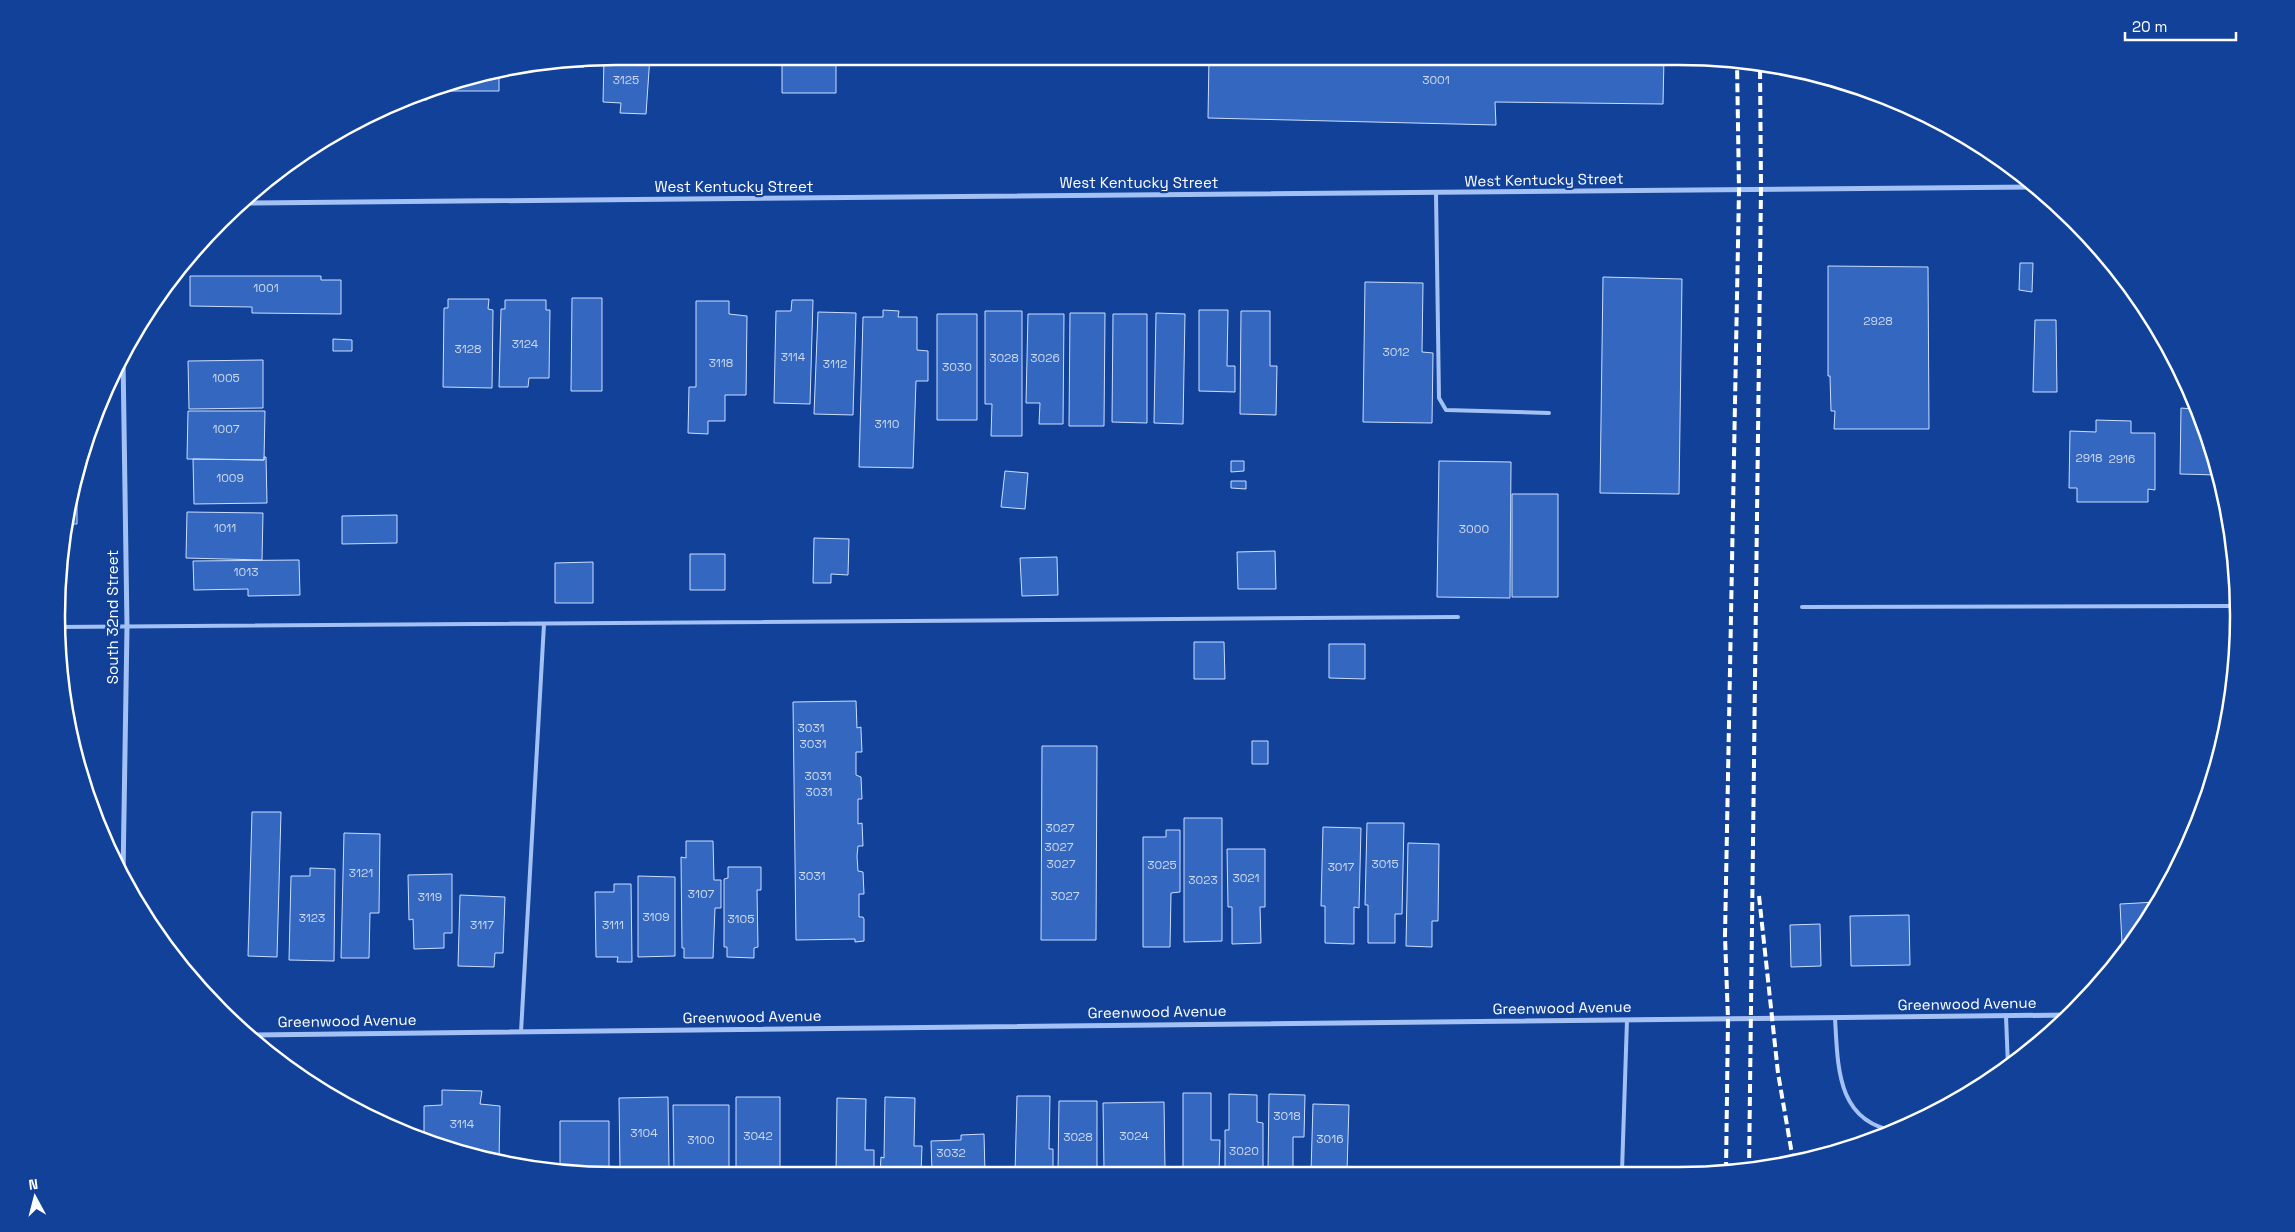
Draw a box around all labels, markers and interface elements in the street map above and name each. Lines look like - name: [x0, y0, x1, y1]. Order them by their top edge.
- scale bar: [2125, 10, 2236, 42]
- text: 20 m: [2132, 17, 2167, 36]
- house number: 3125: [613, 72, 639, 88]
- house number: 3001: [1422, 72, 1450, 88]
- street label: West Kentucky Street: [1464, 169, 1624, 190]
- street label: West Kentucky Street: [1060, 173, 1219, 192]
- street label: West Kentucky Street: [655, 177, 814, 196]
- house number: 1001: [253, 280, 279, 296]
- house number: 2928: [1863, 313, 1893, 329]
- house number: 3124: [512, 336, 539, 352]
- house number: 3128: [455, 341, 481, 357]
- house number: 3012: [1382, 344, 1410, 360]
- house number: 3114: [781, 349, 806, 365]
- house number: 3028: [989, 350, 1019, 366]
- house number: 3026: [1030, 350, 1060, 366]
- house number: 3118: [709, 355, 733, 371]
- house number: 3112: [823, 356, 847, 372]
- house number: 3030: [942, 359, 972, 375]
- house number: 1005: [212, 370, 240, 386]
- house number: 3110: [875, 416, 899, 432]
- house number: 1007: [213, 421, 240, 437]
- house number: 2918: [2075, 450, 2103, 466]
- house number: 2916: [2109, 451, 2135, 467]
- house number: 1009: [216, 470, 244, 486]
- house number: 1011: [214, 520, 236, 536]
- house number: 3000: [1459, 521, 1489, 537]
- street label: South 32nd Street: [103, 550, 122, 684]
- house number: 1013: [234, 564, 258, 580]
- house number: 3031: [797, 720, 825, 736]
- house number: 3031: [799, 736, 827, 752]
- house number: 3031: [804, 768, 832, 784]
- house number: 3031: [805, 784, 833, 800]
- house number: 3027: [1046, 820, 1075, 836]
- house number: 3027: [1045, 839, 1074, 855]
- house number: 3027: [1047, 856, 1076, 872]
- house number: 3015: [1371, 856, 1399, 872]
- house number: 3025: [1147, 857, 1177, 873]
- house number: 3017: [1328, 859, 1355, 875]
- house number: 3121: [349, 865, 373, 881]
- house number: 3031: [798, 868, 826, 884]
- house number: 3021: [1232, 870, 1260, 886]
- house number: 3023: [1188, 872, 1218, 888]
- house number: 3107: [688, 886, 714, 902]
- house number: 3027: [1051, 888, 1080, 904]
- house number: 3119: [418, 889, 442, 905]
- house number: 3109: [642, 909, 670, 925]
- house number: 3123: [299, 910, 325, 926]
- house number: 3105: [728, 911, 754, 927]
- house number: 3117: [470, 917, 494, 933]
- house number: 3111: [602, 917, 624, 933]
- street label: Greenwood Avenue: [1897, 993, 2037, 1014]
- street label: Greenwood Avenue: [1492, 997, 1632, 1018]
- street label: Greenwood Avenue: [1087, 1001, 1227, 1022]
- street label: Greenwood Avenue: [682, 1006, 822, 1027]
- street label: Greenwood Avenue: [277, 1010, 417, 1031]
- house number: 3018: [1273, 1108, 1301, 1124]
- house number: 3114: [450, 1116, 475, 1132]
- house number: 3104: [630, 1125, 658, 1141]
- house number: 3042: [743, 1128, 773, 1144]
- house number: 3024: [1119, 1128, 1149, 1144]
- house number: 3028: [1063, 1129, 1093, 1145]
- house number: 3016: [1316, 1131, 1344, 1147]
- house number: 3100: [687, 1132, 715, 1148]
- house number: 3020: [1229, 1143, 1259, 1159]
- house number: 3032: [936, 1145, 966, 1161]
- north arrow: [10, 1172, 60, 1222]
- text: N: [28, 1175, 39, 1194]

